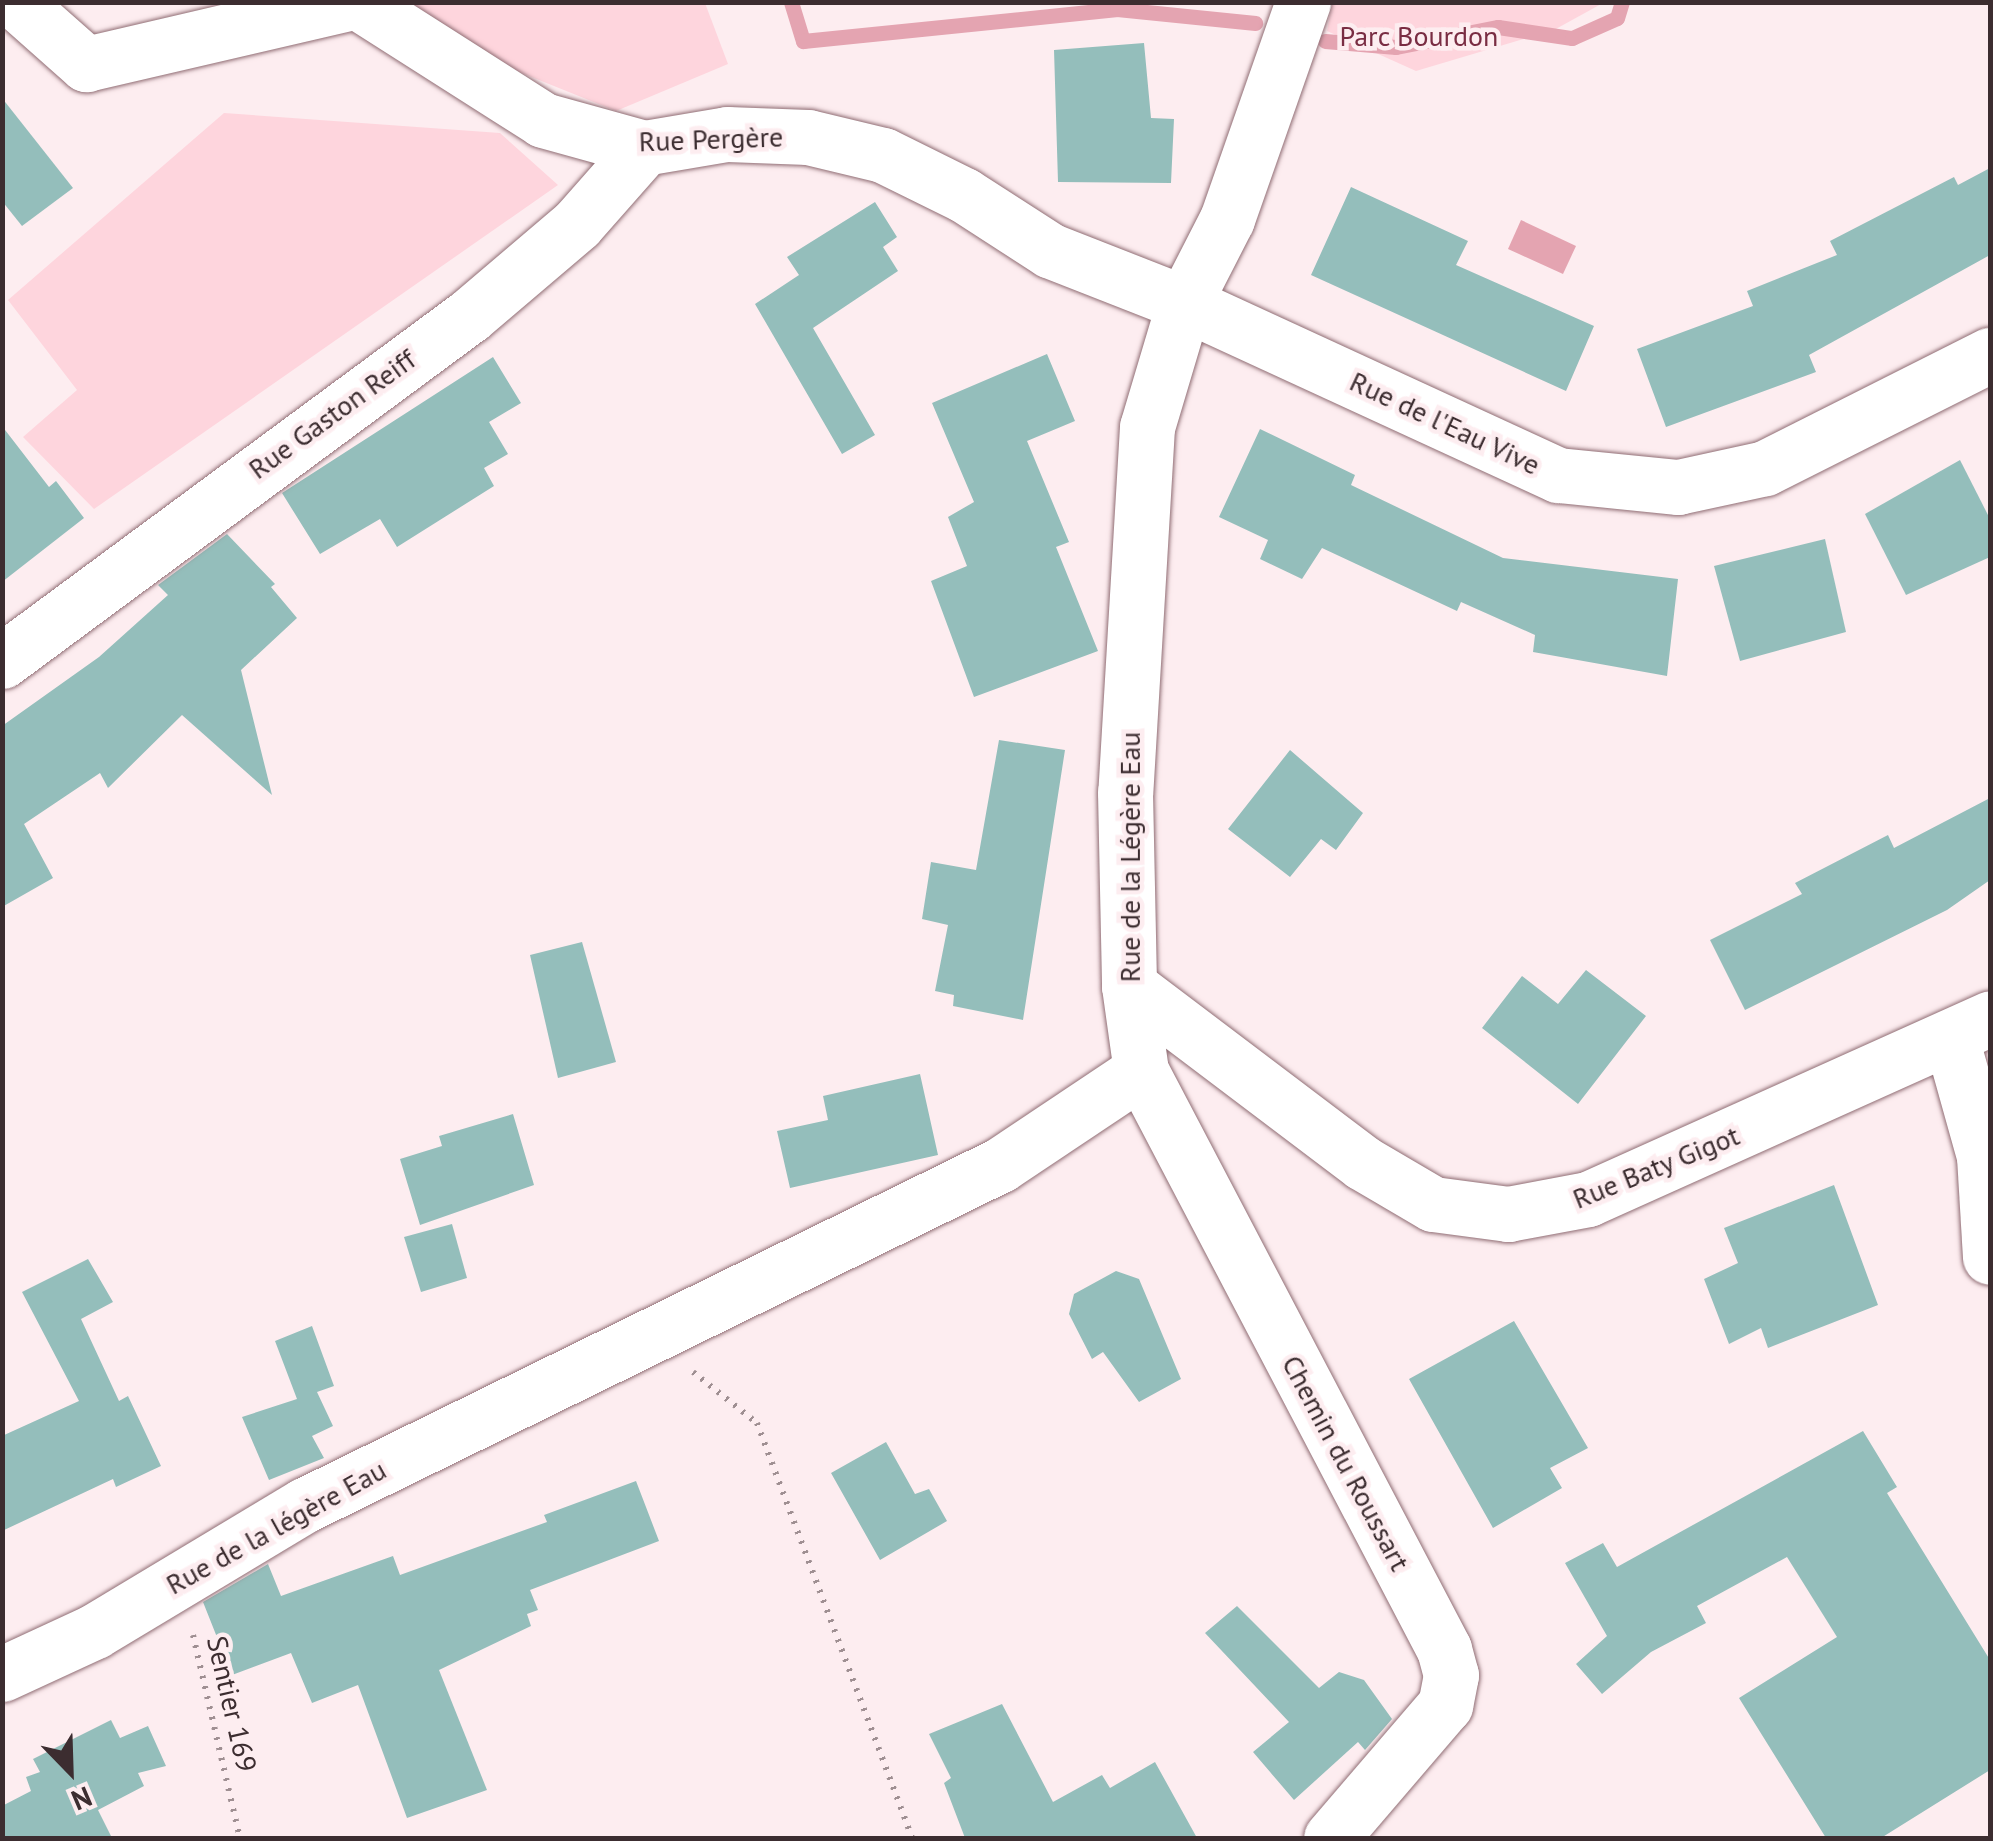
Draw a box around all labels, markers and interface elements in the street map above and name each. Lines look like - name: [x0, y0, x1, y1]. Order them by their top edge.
- park label: Parc Bourdon: [1339, 19, 1499, 53]
- street label: Rue Pergère: [638, 120, 784, 158]
- street label: Rue Gaston Reiff: [242, 342, 422, 486]
- street label: Rue de l'Eau Vive: [1344, 364, 1546, 482]
- street label: Rue de la Légère Eau: [1113, 732, 1147, 982]
- street label: Rue Baty Gigot: [1567, 1118, 1745, 1216]
- street label: Chemin du Roussart: [1275, 1350, 1417, 1576]
- street label: Rue de la légère Eau: [160, 1453, 392, 1601]
- street label: Sentier 169: [200, 1633, 264, 1775]
- north arrow: [20, 1721, 120, 1821]
- text: N: [66, 1778, 98, 1820]

